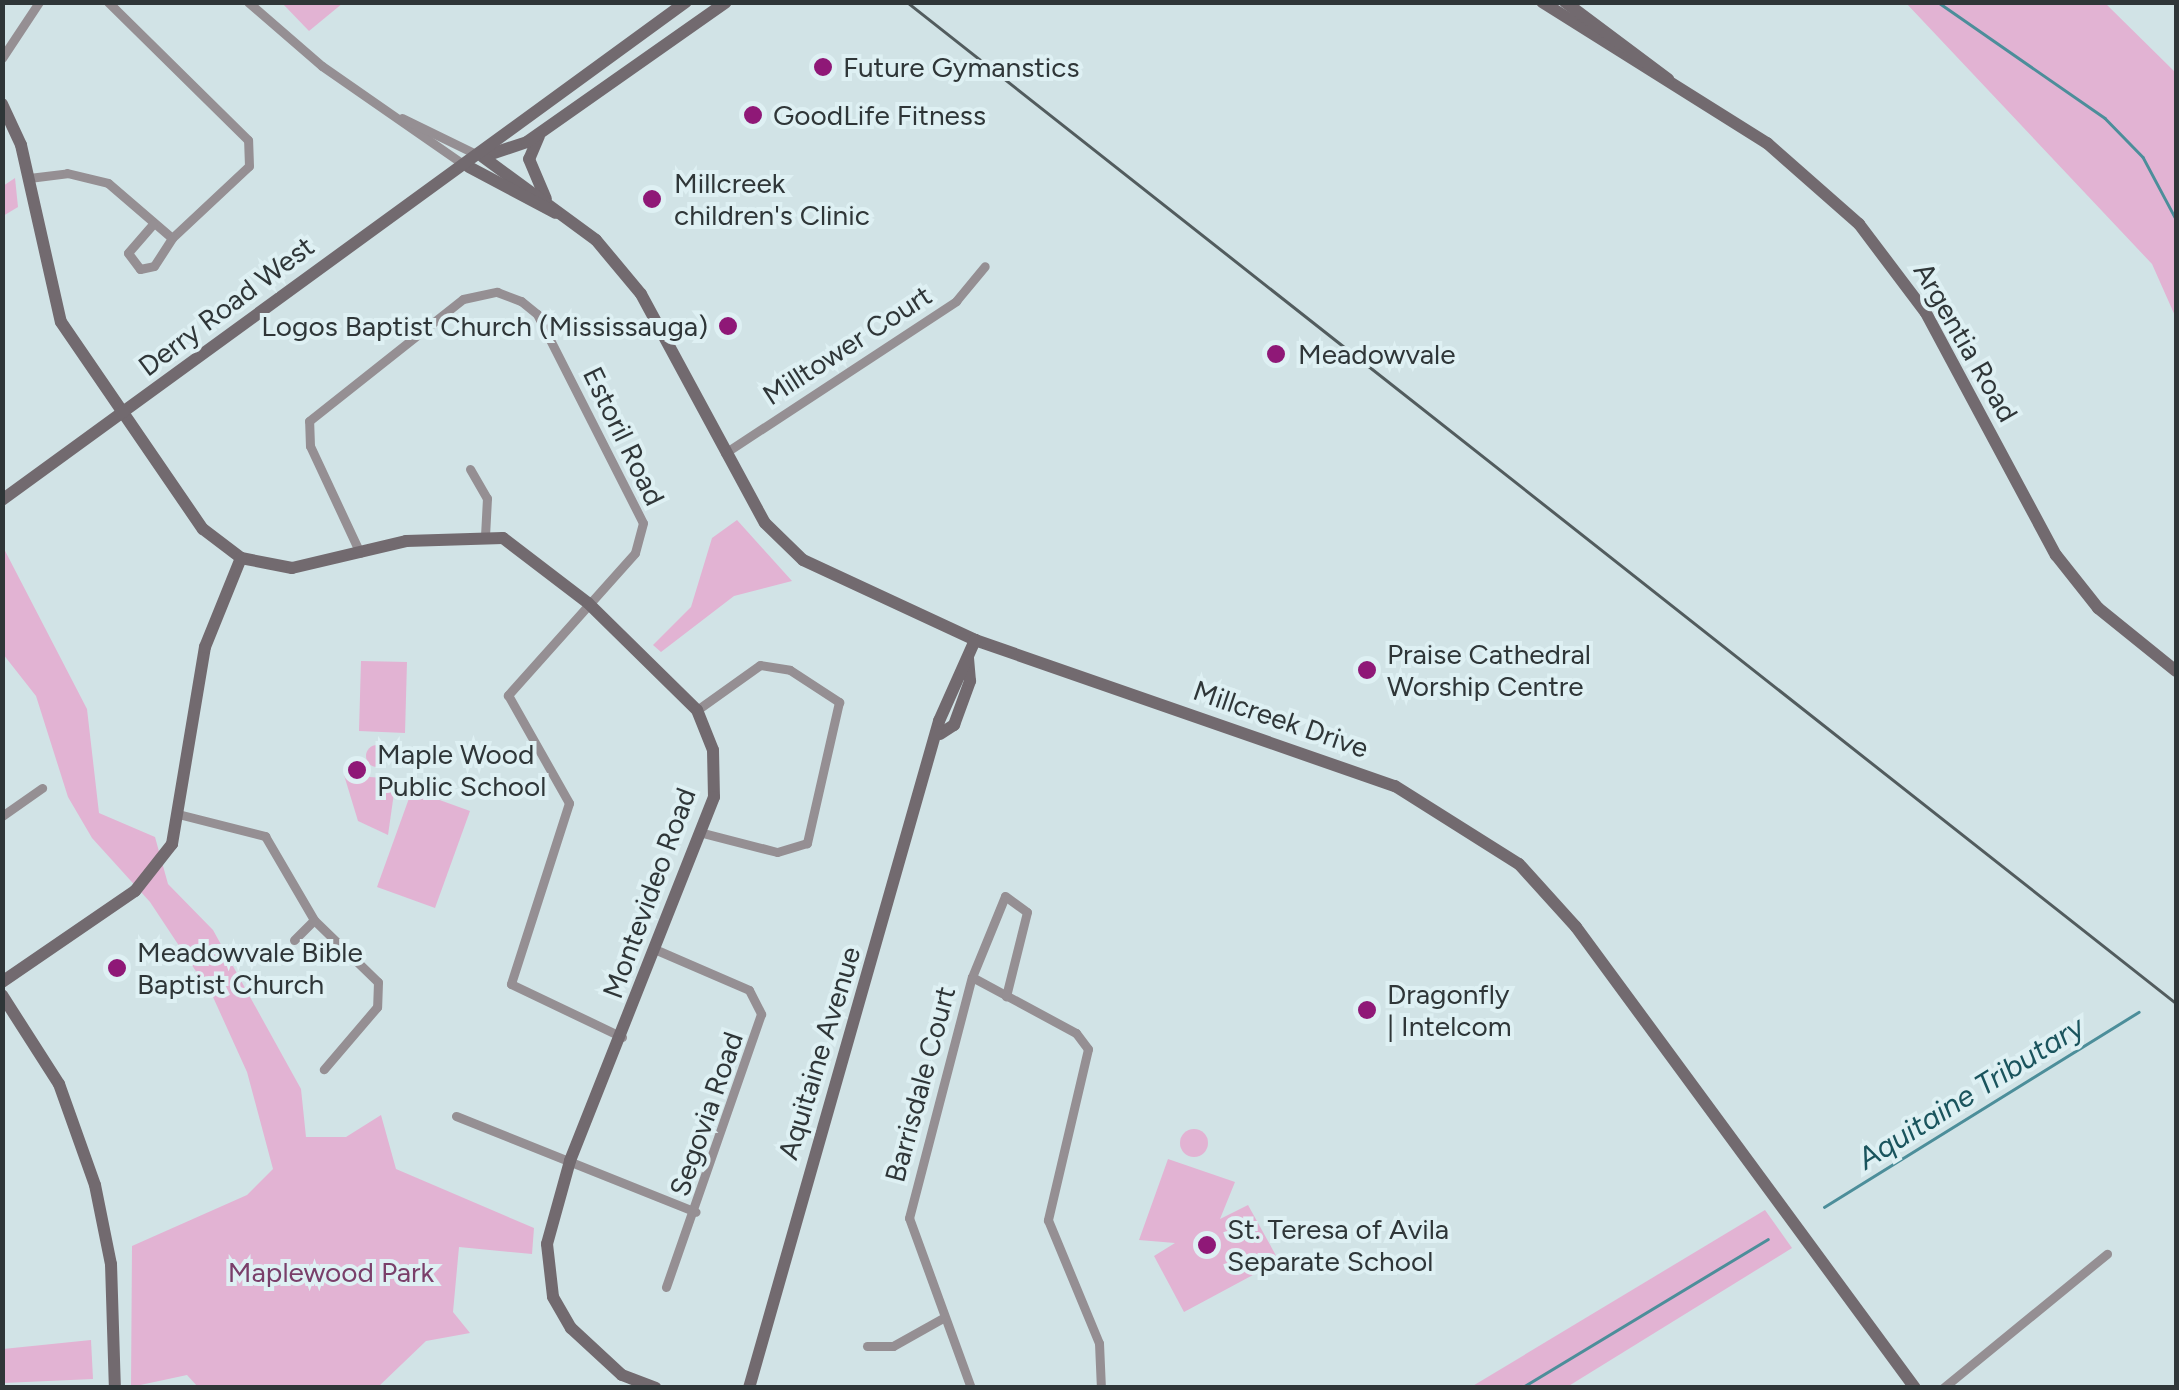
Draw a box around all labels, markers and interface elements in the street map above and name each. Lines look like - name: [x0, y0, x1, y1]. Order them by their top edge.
- place label: Future Gymanstics: [843, 50, 1079, 84]
- marker: Future Gymanstics: [812, 56, 834, 78]
- place label: GoodLife Fitness: [773, 98, 986, 132]
- marker: GoodLife Fitness: [742, 104, 764, 126]
- place label: Millcreek children's Clinic: [674, 166, 870, 232]
- marker: Millcreek children's Clinic: [639, 186, 665, 212]
- street label: Derry Road West: [132, 229, 320, 383]
- street label: Argentia Road: [1907, 256, 2025, 428]
- street label: Milltower Court: [756, 278, 938, 412]
- place label: Logos Baptist Church (Mississauga): [261, 309, 708, 343]
- marker: Logos Baptist Church (Mississauga): [717, 315, 739, 337]
- place label: Meadowvale: [1298, 337, 1455, 371]
- marker: Meadowvale: [1263, 341, 1289, 367]
- street label: Estoril Road: [576, 361, 672, 511]
- place label: Praise Cathedral Worship Centre: [1387, 637, 1591, 703]
- marker: Praise Cathedral Worship Centre: [1356, 659, 1378, 681]
- street label: Millcreek Drive: [1189, 673, 1373, 765]
- place label: Maple Wood Public School: [377, 737, 546, 803]
- marker: Maple Wood Public School: [346, 759, 368, 781]
- street label: Montevideo Road: [595, 783, 703, 1003]
- place label: Meadowvale Bible Baptist Church: [137, 935, 363, 1001]
- street label: Aquitaine Avenue: [771, 942, 867, 1164]
- marker: Meadowvale Bible Baptist Church: [106, 957, 128, 979]
- place label: Dragonfly | Intelcom: [1387, 977, 1512, 1043]
- street label: Barrisdale Court: [878, 983, 962, 1185]
- marker: Dragonfly | Intelcom: [1356, 999, 1378, 1021]
- water label: Aquitaine Tributary: [1851, 1009, 2091, 1177]
- street label: Segovia Road: [662, 1027, 750, 1201]
- place label: St. Teresa of Avila Separate School: [1227, 1212, 1449, 1278]
- marker: St. Teresa of Avila Separate School: [1196, 1234, 1218, 1256]
- park label: Maplewood Park: [228, 1255, 434, 1289]

